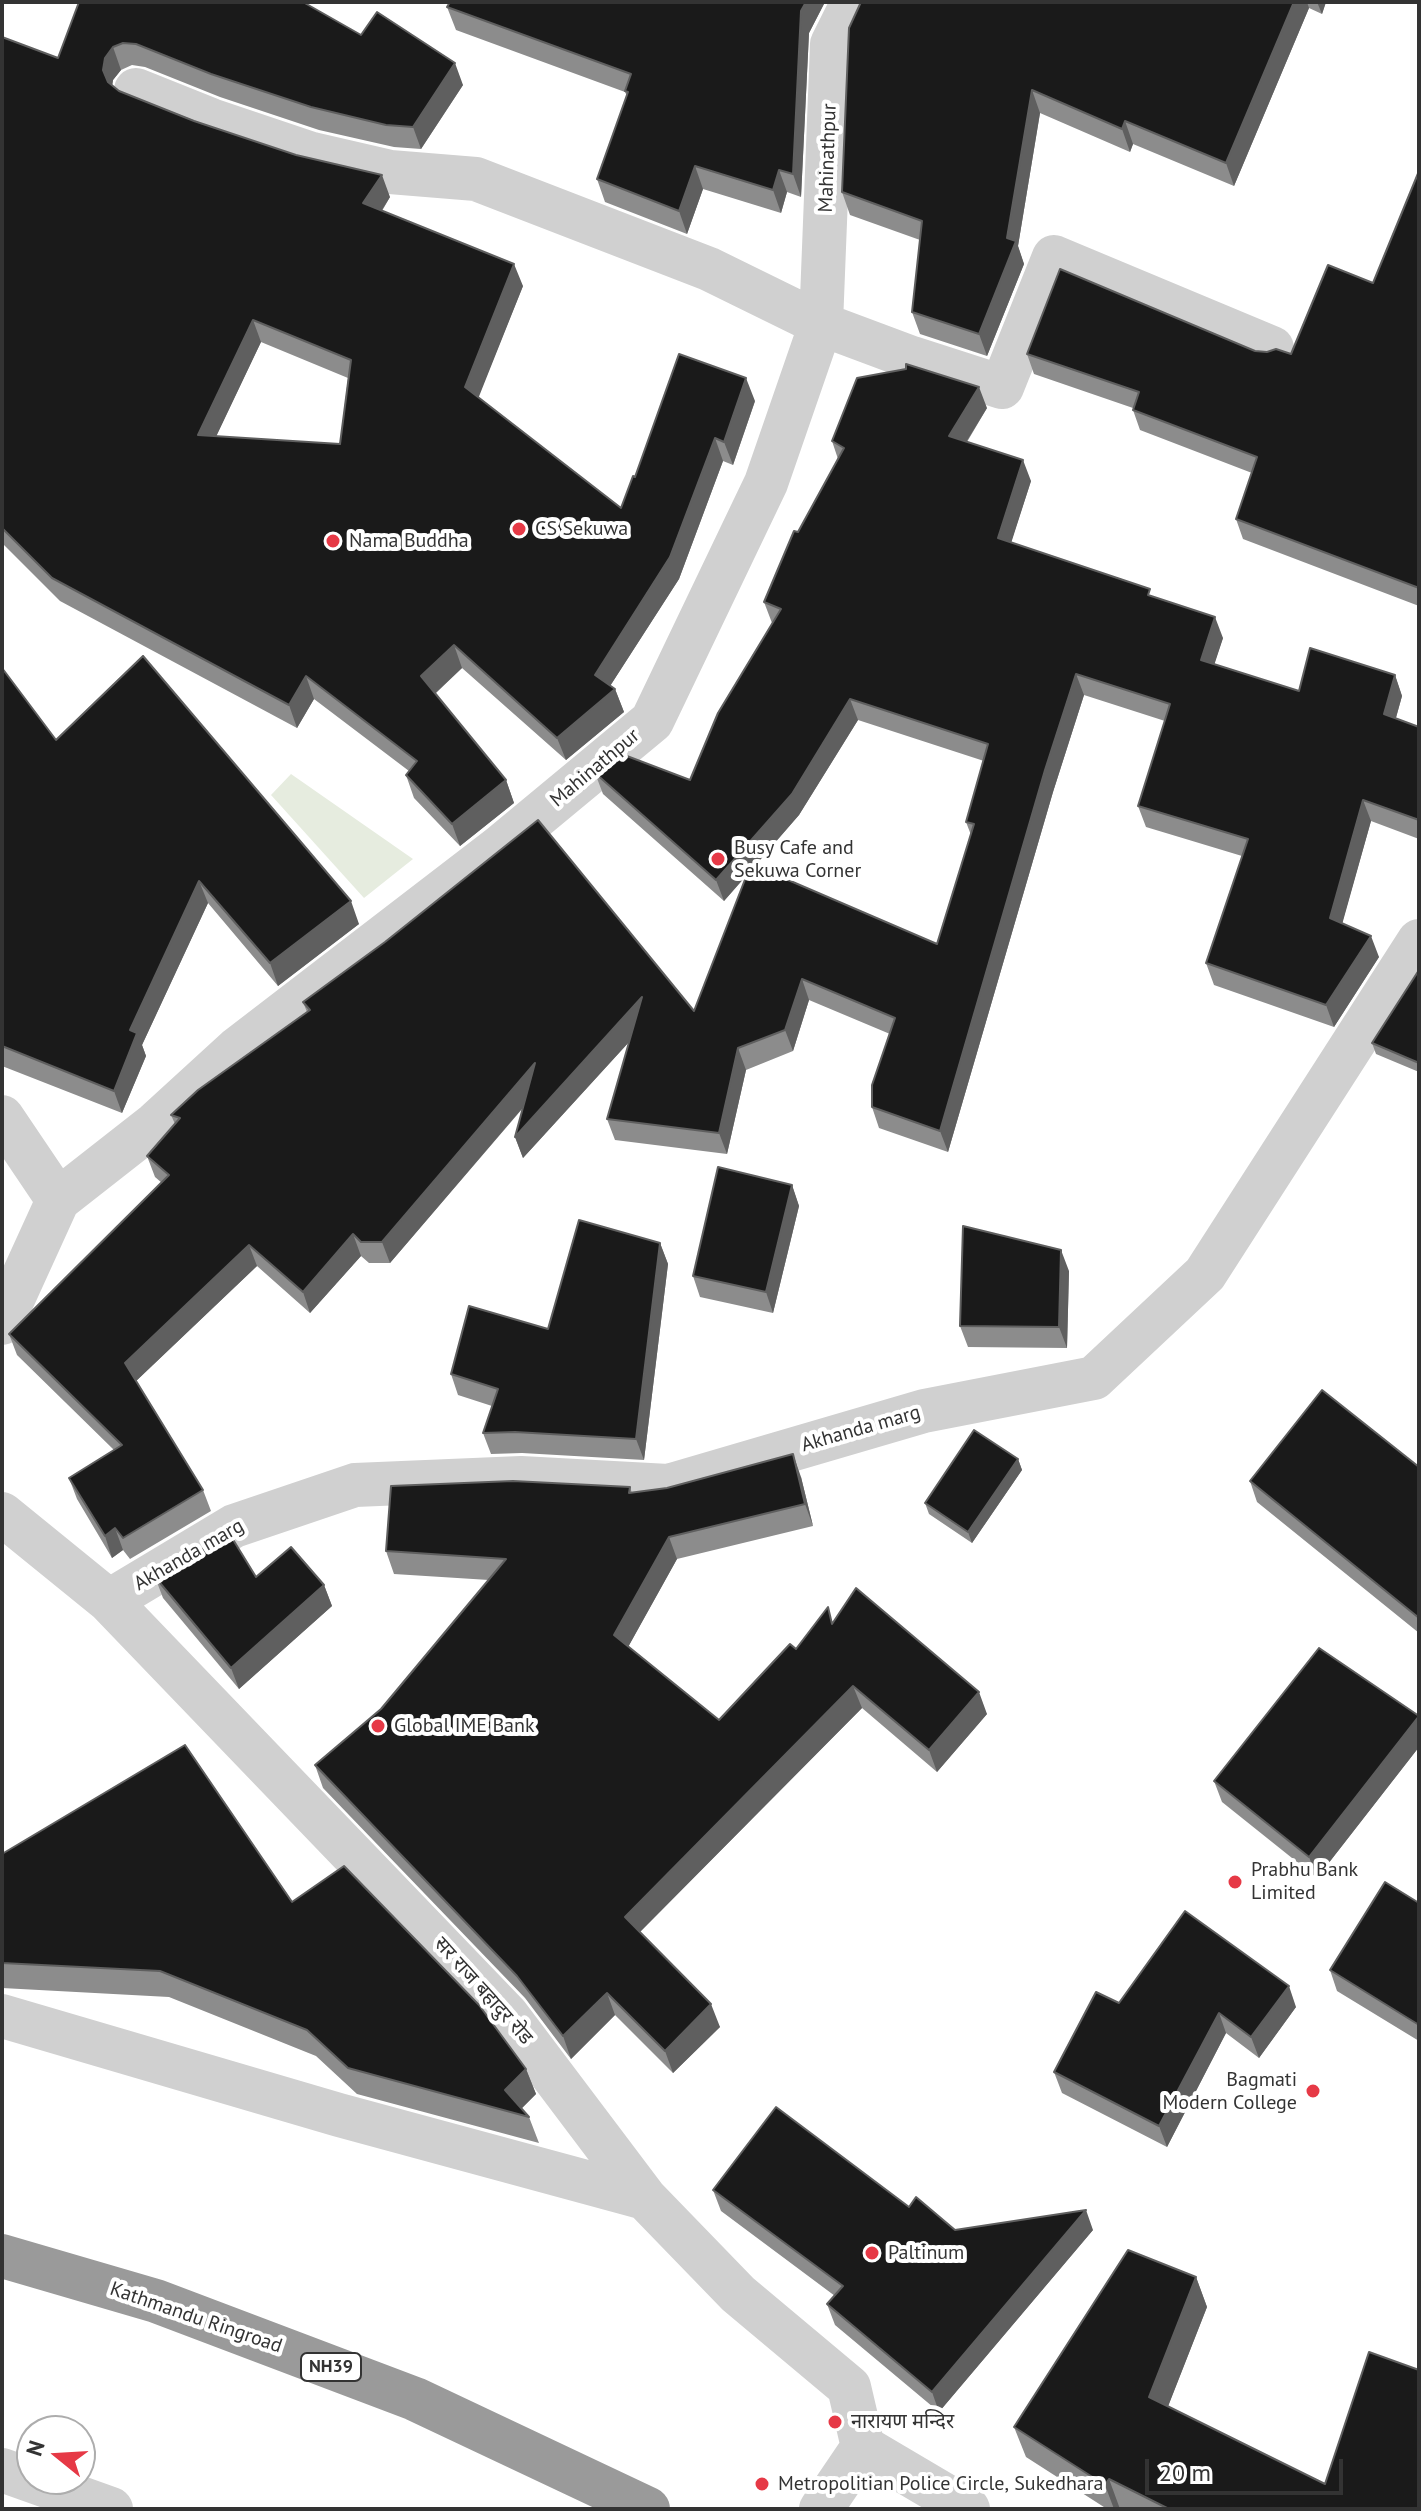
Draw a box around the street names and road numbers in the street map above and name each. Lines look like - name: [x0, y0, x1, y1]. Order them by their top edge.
- street label: Mahinathpur: [814, 103, 842, 213]
- street label: Mahinathpur: [546, 724, 644, 812]
- street label: Akhanda marg: [799, 1401, 923, 1457]
- street label: Akhanda marg: [130, 1514, 248, 1596]
- street label: सर राज बहादुर रोड: [429, 1932, 537, 2050]
- street label: Kathmandu Ringroad: [107, 2277, 285, 2359]
- road number: NH39: [301, 2353, 361, 2381]

